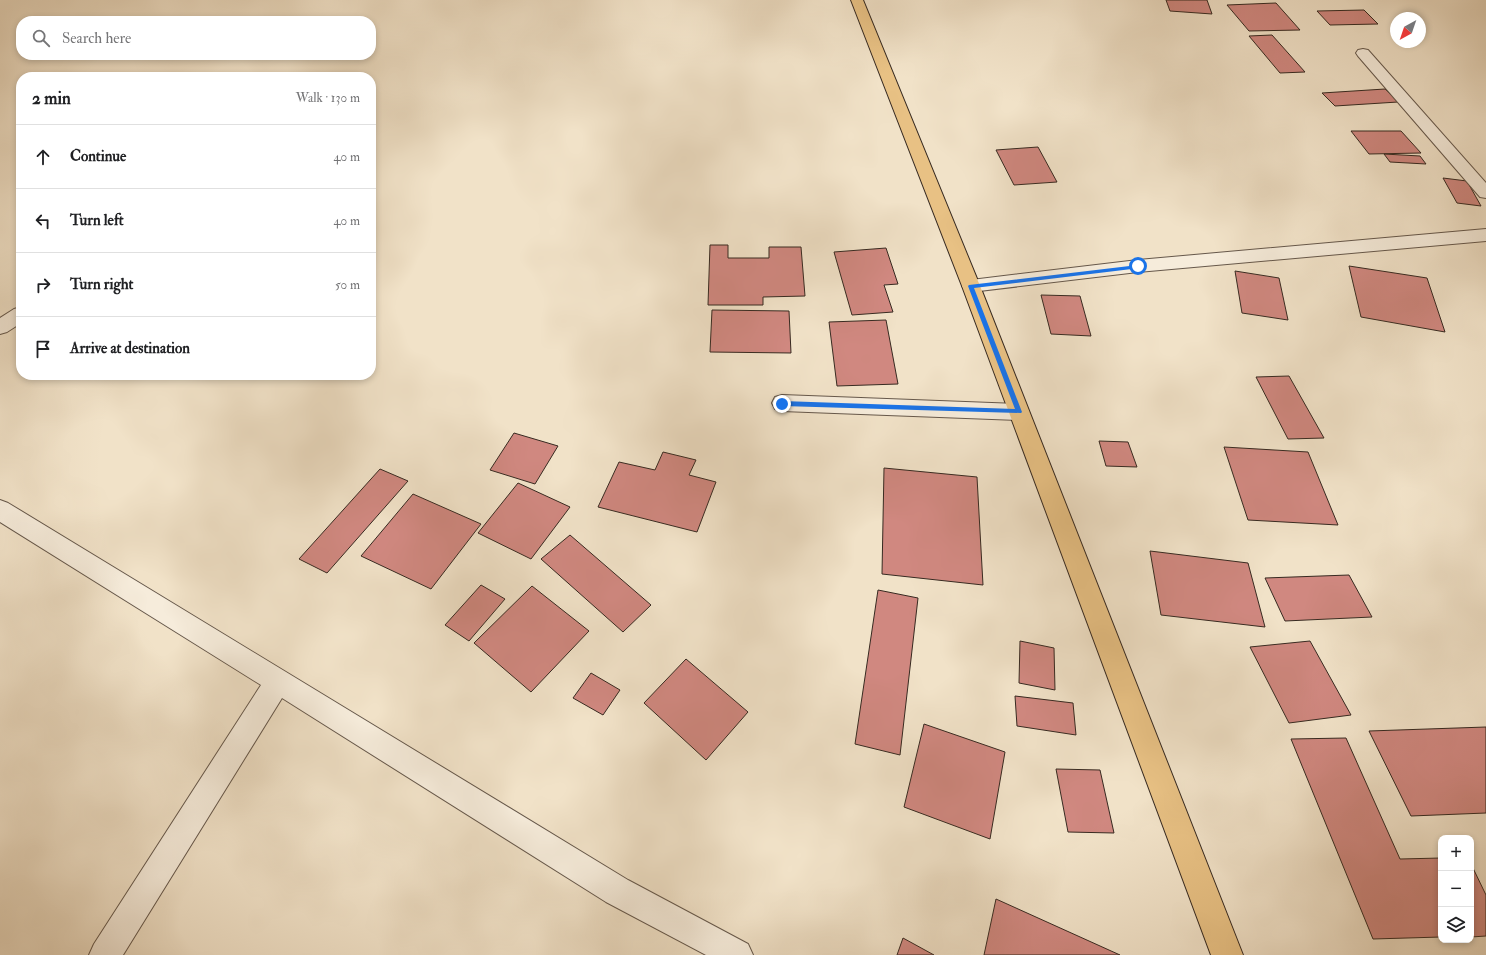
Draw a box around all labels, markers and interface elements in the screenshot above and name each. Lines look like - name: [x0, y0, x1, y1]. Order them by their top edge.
- north arrow: [1390, 12, 1426, 48]
- search box: [16, 16, 376, 60]
- icon: search: [30, 27, 52, 49]
- text: Search here: [62, 29, 131, 48]
- text: 2 min: [32, 88, 71, 109]
- text: Walk · 130 m: [296, 90, 360, 106]
- icon: ahead: [32, 146, 54, 168]
- text: Continue: [70, 147, 126, 166]
- text: 40 m: [334, 149, 360, 165]
- icon: left: [32, 210, 54, 232]
- text: Turn left: [70, 211, 124, 230]
- text: 40 m: [334, 213, 360, 229]
- route start: [1129, 257, 1147, 275]
- icon: right: [32, 274, 54, 296]
- text: Turn right: [70, 275, 133, 294]
- text: 50 m: [335, 277, 360, 293]
- icon: arrive: [32, 338, 54, 360]
- text: Arrive at destination: [70, 339, 190, 358]
- route end: [773, 395, 791, 413]
- map controls: [1438, 835, 1474, 943]
- button: +: [1438, 835, 1474, 871]
- button: −: [1438, 871, 1474, 907]
- button: layers: [1438, 907, 1474, 943]

